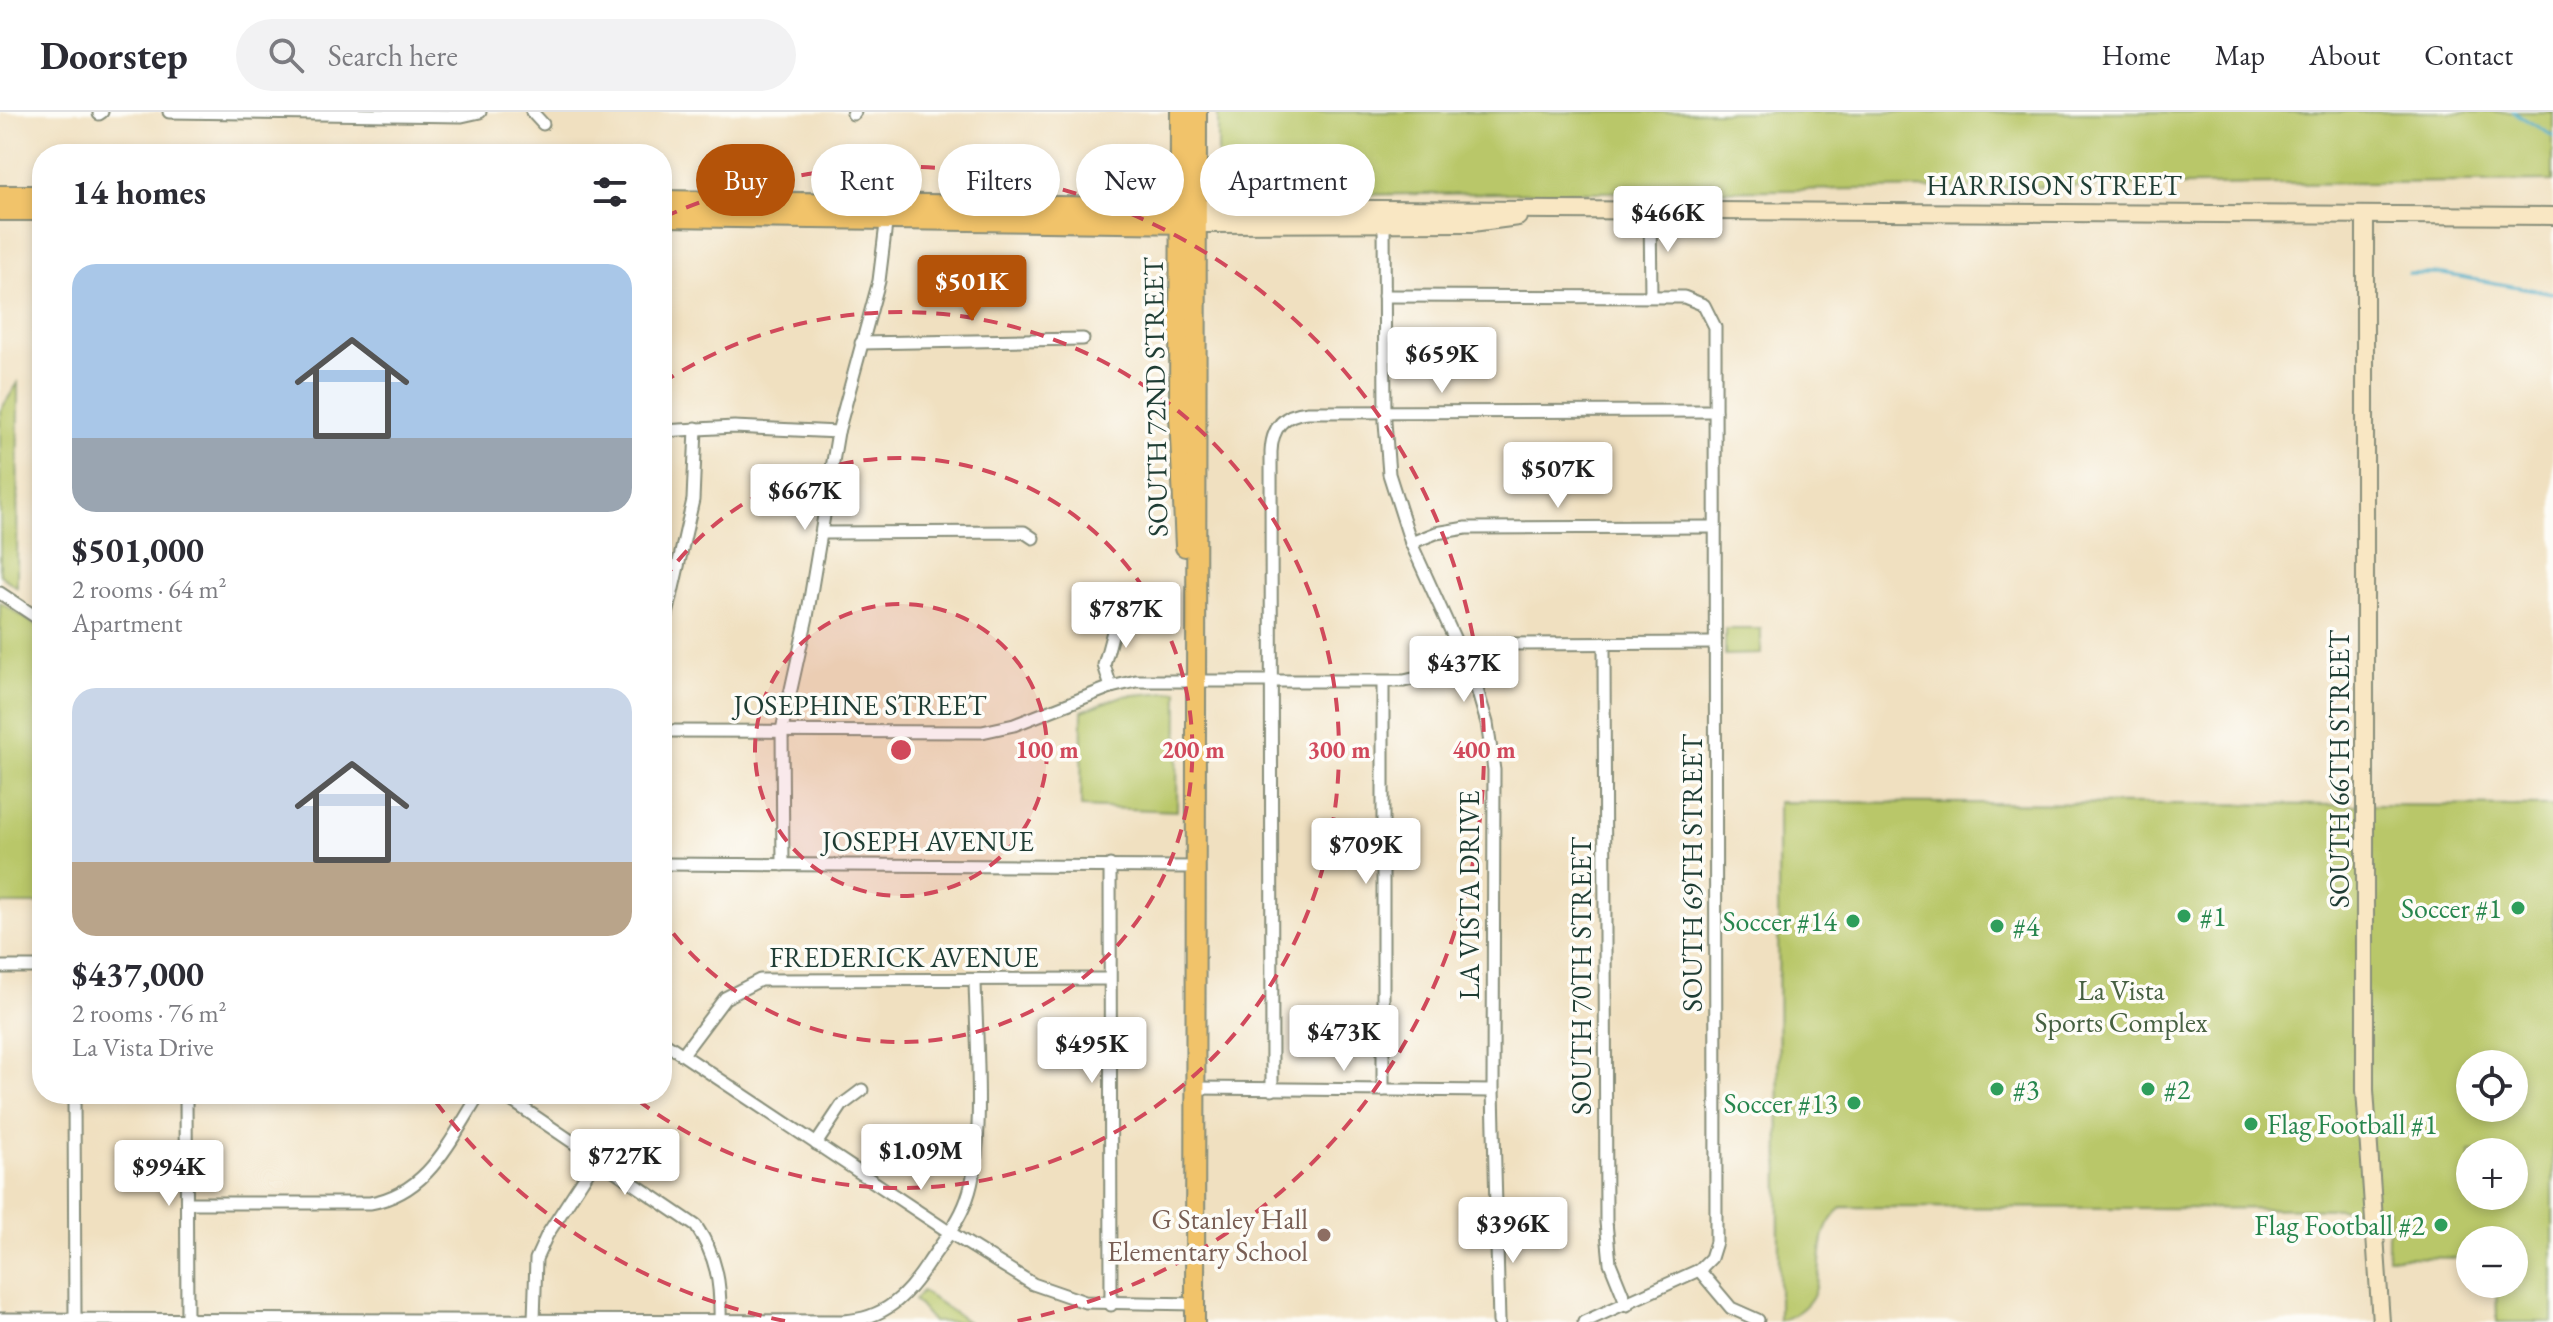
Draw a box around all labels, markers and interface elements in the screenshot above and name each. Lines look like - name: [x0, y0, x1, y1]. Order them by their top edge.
- search box: [236, 19, 796, 91]
- text: Doorstep: [40, 31, 188, 80]
- icon: search: [264, 33, 308, 77]
- text: Search here: [328, 36, 458, 75]
- text: Home: [2101, 37, 2171, 73]
- text: Map: [2215, 37, 2265, 73]
- text: About: [2309, 37, 2380, 73]
- text: Contact: [2424, 37, 2513, 73]
- chip: Buy: [696, 144, 795, 216]
- chip: Rent: [811, 144, 922, 216]
- chip: Filters: [938, 144, 1060, 216]
- chip: New: [1076, 144, 1184, 216]
- chip: Apartment: [1200, 144, 1375, 216]
- street label: HARRISON STREET: [1926, 167, 2182, 203]
- text: 14 homes: [72, 170, 206, 214]
- icon: filters: [588, 170, 632, 214]
- pin: $466K: [1612, 186, 1724, 254]
- text: $466K: [1631, 195, 1705, 229]
- pin: $501K: [916, 255, 1028, 323]
- street label: SOUTH 72ND STREET: [1135, 256, 1175, 537]
- text: $501K: [935, 264, 1009, 298]
- icon: home: [280, 316, 424, 460]
- pin: $659K: [1386, 327, 1498, 395]
- text: $659K: [1405, 336, 1479, 370]
- pin: $507K: [1502, 442, 1614, 510]
- text: $507K: [1521, 451, 1595, 485]
- pin: $667K: [749, 464, 861, 532]
- text: $667K: [768, 473, 842, 507]
- text: $501,000: [72, 528, 204, 572]
- text: 2 rooms · 64 m²: [72, 572, 227, 606]
- pin: $787K: [1070, 582, 1182, 650]
- text: $787K: [1089, 591, 1163, 625]
- text: Apartment: [72, 606, 182, 640]
- street label: SOUTH 66TH STREET: [2321, 630, 2357, 908]
- pin: $437K: [1408, 636, 1520, 704]
- text: $437K: [1427, 645, 1501, 679]
- street label: JOSEPHINE STREET: [731, 687, 987, 723]
- text: 100 m: [1015, 734, 1079, 765]
- text: 200 m: [1161, 734, 1225, 765]
- text: 300 m: [1307, 734, 1371, 765]
- text: 400 m: [1452, 734, 1516, 765]
- street label: SOUTH 69TH STREET: [1674, 734, 1710, 1012]
- centre of rings: [887, 736, 915, 764]
- icon: home: [280, 740, 424, 884]
- street label: LA VISTA DRIVE: [1451, 790, 1487, 1000]
- pin: $709K: [1310, 818, 1422, 886]
- street label: JOSEPH AVENUE: [820, 823, 1034, 859]
- text: $709K: [1329, 827, 1403, 861]
- street label: SOUTH 70TH STREET: [1563, 837, 1599, 1115]
- place label: Soccer #1: [2401, 890, 2502, 926]
- place label: #1: [2200, 898, 2227, 934]
- marker: Soccer #1: [2509, 899, 2527, 917]
- place label: Soccer #14: [1723, 903, 1838, 939]
- marker: #1: [2175, 907, 2193, 925]
- place label: #4: [2013, 908, 2040, 944]
- marker: Soccer #14: [1844, 912, 1862, 930]
- marker: #4: [1988, 917, 2006, 935]
- street label: FREDERICK AVENUE: [769, 939, 1039, 975]
- text: $437,000: [72, 952, 204, 996]
- park label: La Vista Sports Complex: [2034, 972, 2208, 1040]
- text: 2 rooms · 76 m²: [72, 996, 227, 1030]
- pin: $473K: [1288, 1005, 1400, 1073]
- text: $473K: [1307, 1014, 1381, 1048]
- pin: $495K: [1036, 1017, 1148, 1085]
- text: $495K: [1055, 1026, 1129, 1060]
- text: La Vista Drive: [72, 1030, 214, 1064]
- map controls: [2456, 1050, 2528, 1298]
- button: locate: [2456, 1050, 2528, 1122]
- place label: #3: [2013, 1071, 2040, 1107]
- place label: #2: [2164, 1071, 2191, 1107]
- marker: #3: [1988, 1080, 2006, 1098]
- marker: #2: [2139, 1080, 2157, 1098]
- place label: Soccer #13: [1724, 1085, 1838, 1121]
- marker: Soccer #13: [1845, 1094, 1863, 1112]
- place label: Flag Football #1: [2267, 1106, 2438, 1142]
- marker: Flag Football #1: [2242, 1115, 2260, 1133]
- pin: $1.09M: [856, 1124, 986, 1192]
- pin: $727K: [569, 1129, 681, 1197]
- text: $1.09M: [879, 1133, 963, 1167]
- text: $727K: [588, 1138, 662, 1172]
- button: +: [2456, 1138, 2528, 1210]
- pin: $994K: [113, 1140, 225, 1208]
- text: $994K: [132, 1149, 206, 1183]
- pin: $396K: [1457, 1197, 1569, 1265]
- place label: G Stanley Hall Elementary School: [1107, 1201, 1308, 1269]
- text: $396K: [1476, 1206, 1550, 1240]
- place label: Flag Football #2: [2254, 1207, 2426, 1243]
- marker: Flag Football #2: [2432, 1216, 2450, 1234]
- marker: G Stanley Hall Elementary School: [1315, 1226, 1333, 1244]
- button: −: [2456, 1226, 2528, 1298]

